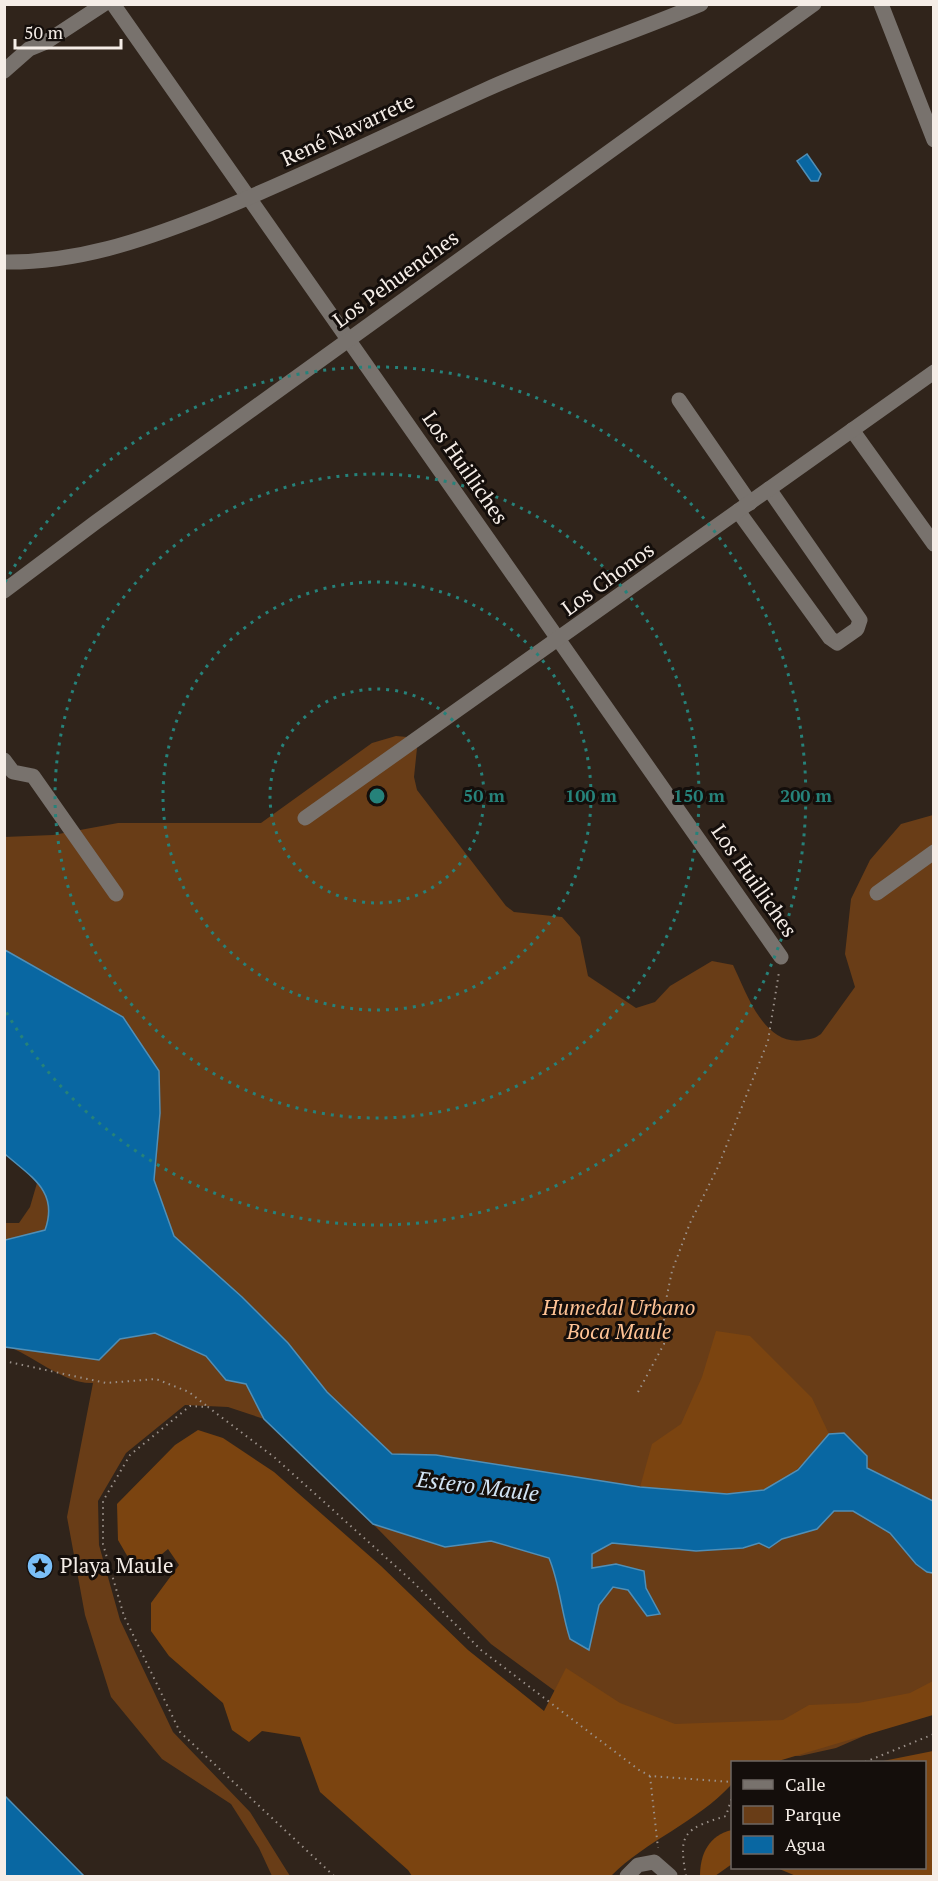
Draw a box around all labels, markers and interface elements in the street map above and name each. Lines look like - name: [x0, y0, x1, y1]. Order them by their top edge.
- scale bar: [15, 12, 122, 50]
- text: 50 m: [24, 20, 64, 44]
- street label: René Navarrete: [276, 86, 419, 172]
- street label: Los Pehuenches: [327, 223, 464, 333]
- street label: Los Huilliches: [417, 405, 515, 529]
- street label: Los Chonos: [556, 535, 659, 621]
- text: 50 m: [463, 783, 505, 807]
- text: 100 m: [565, 783, 617, 807]
- text: 150 m: [673, 783, 725, 807]
- text: 200 m: [780, 783, 832, 807]
- centre of rings: [367, 786, 387, 806]
- street label: Los Huilliches: [706, 818, 804, 942]
- park label: Humedal Urbano Boca Maule: [542, 1293, 695, 1345]
- water label: Estero Maule: [414, 1464, 541, 1507]
- place icon: Playa Maule: [25, 1551, 55, 1581]
- place label: Playa Maule: [60, 1551, 174, 1579]
- legend: [731, 1761, 926, 1869]
- text: Calle: [785, 1772, 826, 1796]
- text: Parque: [785, 1802, 841, 1826]
- text: Agua: [785, 1832, 826, 1856]

